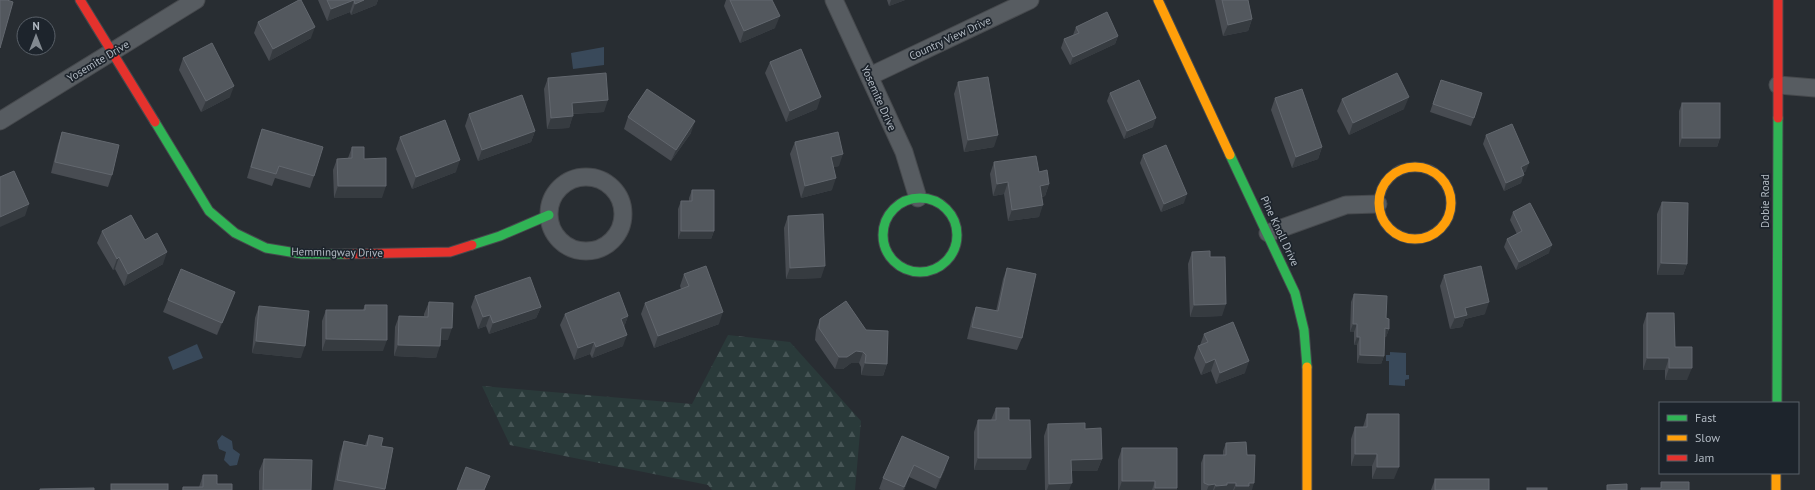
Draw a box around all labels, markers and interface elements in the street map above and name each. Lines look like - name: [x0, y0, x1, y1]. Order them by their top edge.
- street label: Country View Drive: [907, 13, 993, 63]
- north arrow: [16, 16, 56, 56]
- text: N: [32, 19, 40, 33]
- street label: Yosemite Drive: [64, 37, 132, 85]
- street label: Yosemite Drive: [858, 63, 900, 133]
- street label: Dobie Road: [1758, 174, 1772, 228]
- street label: Pine Knoll Drive: [1258, 194, 1303, 269]
- street label: Hemmingway Drive: [291, 244, 383, 260]
- legend: [1659, 402, 1799, 474]
- text: Fast: [1695, 410, 1716, 425]
- text: Slow: [1695, 430, 1720, 445]
- text: Jam: [1694, 450, 1714, 465]

